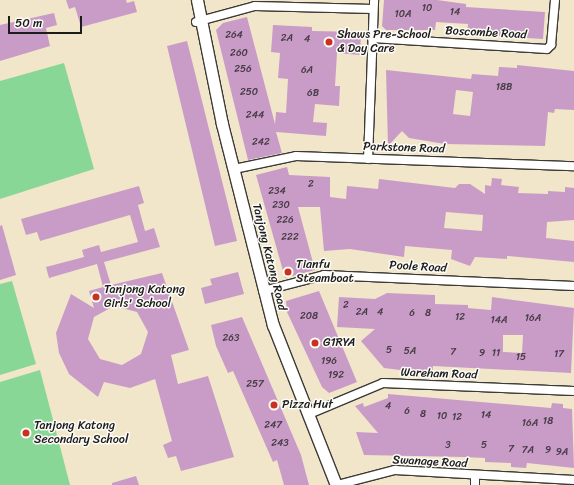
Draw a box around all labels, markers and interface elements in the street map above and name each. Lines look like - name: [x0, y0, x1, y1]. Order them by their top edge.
- house number: 10: [422, 3, 432, 15]
- house number: 14: [450, 7, 460, 19]
- scale bar: [10, 8, 84, 34]
- house number: 10A: [394, 9, 412, 21]
- text: 50 m: [15, 12, 42, 34]
- street label: Boscombe Road: [445, 24, 527, 42]
- place label: Shaws Pre-School & Day Care: [337, 28, 432, 56]
- house number: 264: [225, 30, 243, 42]
- house number: 2A: [281, 33, 293, 45]
- house number: 4: [304, 34, 310, 46]
- marker: Shaws Pre-School & Day Care: [324, 37, 334, 47]
- house number: 260: [230, 48, 248, 60]
- house number: 256: [234, 64, 252, 76]
- house number: 6A: [301, 65, 313, 77]
- house number: 18B: [496, 82, 512, 94]
- house number: 250: [240, 87, 258, 99]
- house number: 6B: [307, 88, 319, 100]
- house number: 244: [246, 110, 264, 122]
- house number: 242: [252, 137, 270, 149]
- street label: Parkstone Road: [363, 139, 445, 157]
- house number: 2: [308, 179, 314, 191]
- house number: 234: [268, 186, 286, 198]
- house number: 230: [272, 200, 290, 212]
- street label: Tanjong Katong Road: [249, 202, 289, 312]
- house number: 226: [276, 215, 294, 227]
- house number: 222: [281, 232, 299, 244]
- place label: Tianfu Steamboat: [296, 258, 354, 286]
- street label: Poole Road: [389, 258, 447, 276]
- marker: Tianfu Steamboat: [283, 267, 293, 277]
- place label: Tanjong Katong Girls' School: [104, 283, 185, 311]
- marker: Tanjong Katong Girls' School: [91, 292, 101, 302]
- house number: 2: [343, 300, 349, 312]
- house number: 2A: [356, 307, 368, 319]
- house number: 4: [377, 307, 383, 319]
- house number: 6: [409, 308, 415, 320]
- house number: 8: [425, 308, 431, 320]
- house number: 208: [300, 311, 318, 323]
- house number: 12: [455, 312, 465, 324]
- house number: 16A: [525, 313, 541, 325]
- house number: 14A: [490, 315, 508, 327]
- house number: 263: [223, 333, 239, 345]
- place label: G1RYA: [323, 336, 355, 350]
- marker: G1RYA: [310, 338, 320, 348]
- house number: 5: [386, 345, 392, 357]
- house number: 5A: [404, 346, 416, 358]
- house number: 7: [450, 347, 456, 359]
- house number: 9: [479, 348, 485, 360]
- house number: 11: [492, 348, 500, 360]
- house number: 17: [554, 349, 564, 361]
- house number: 15: [516, 352, 526, 364]
- house number: 196: [321, 356, 337, 368]
- street label: Wareham Road: [400, 365, 478, 383]
- house number: 192: [328, 370, 344, 382]
- house number: 257: [246, 379, 264, 391]
- place label: Pizza Hut: [282, 398, 333, 412]
- marker: Pizza Hut: [269, 400, 279, 410]
- house number: 4: [385, 401, 391, 413]
- house number: 6: [404, 406, 410, 418]
- house number: 8: [420, 409, 426, 421]
- house number: 14: [481, 410, 491, 422]
- house number: 10: [437, 411, 447, 423]
- house number: 12: [452, 412, 462, 424]
- house number: 18: [543, 416, 553, 428]
- house number: 16A: [522, 418, 538, 430]
- place label: Tanjong Katong Secondary School: [34, 419, 128, 447]
- house number: 247: [264, 420, 282, 432]
- marker: Tanjong Katong Secondary School: [21, 428, 31, 438]
- house number: 243: [271, 438, 289, 450]
- house number: 3: [445, 440, 451, 452]
- house number: 5: [481, 440, 487, 452]
- house number: 7: [508, 444, 514, 456]
- house number: 7A: [522, 445, 534, 457]
- house number: 9: [545, 445, 551, 457]
- house number: 9A: [556, 447, 568, 459]
- street label: Swanage Road: [392, 453, 468, 471]

